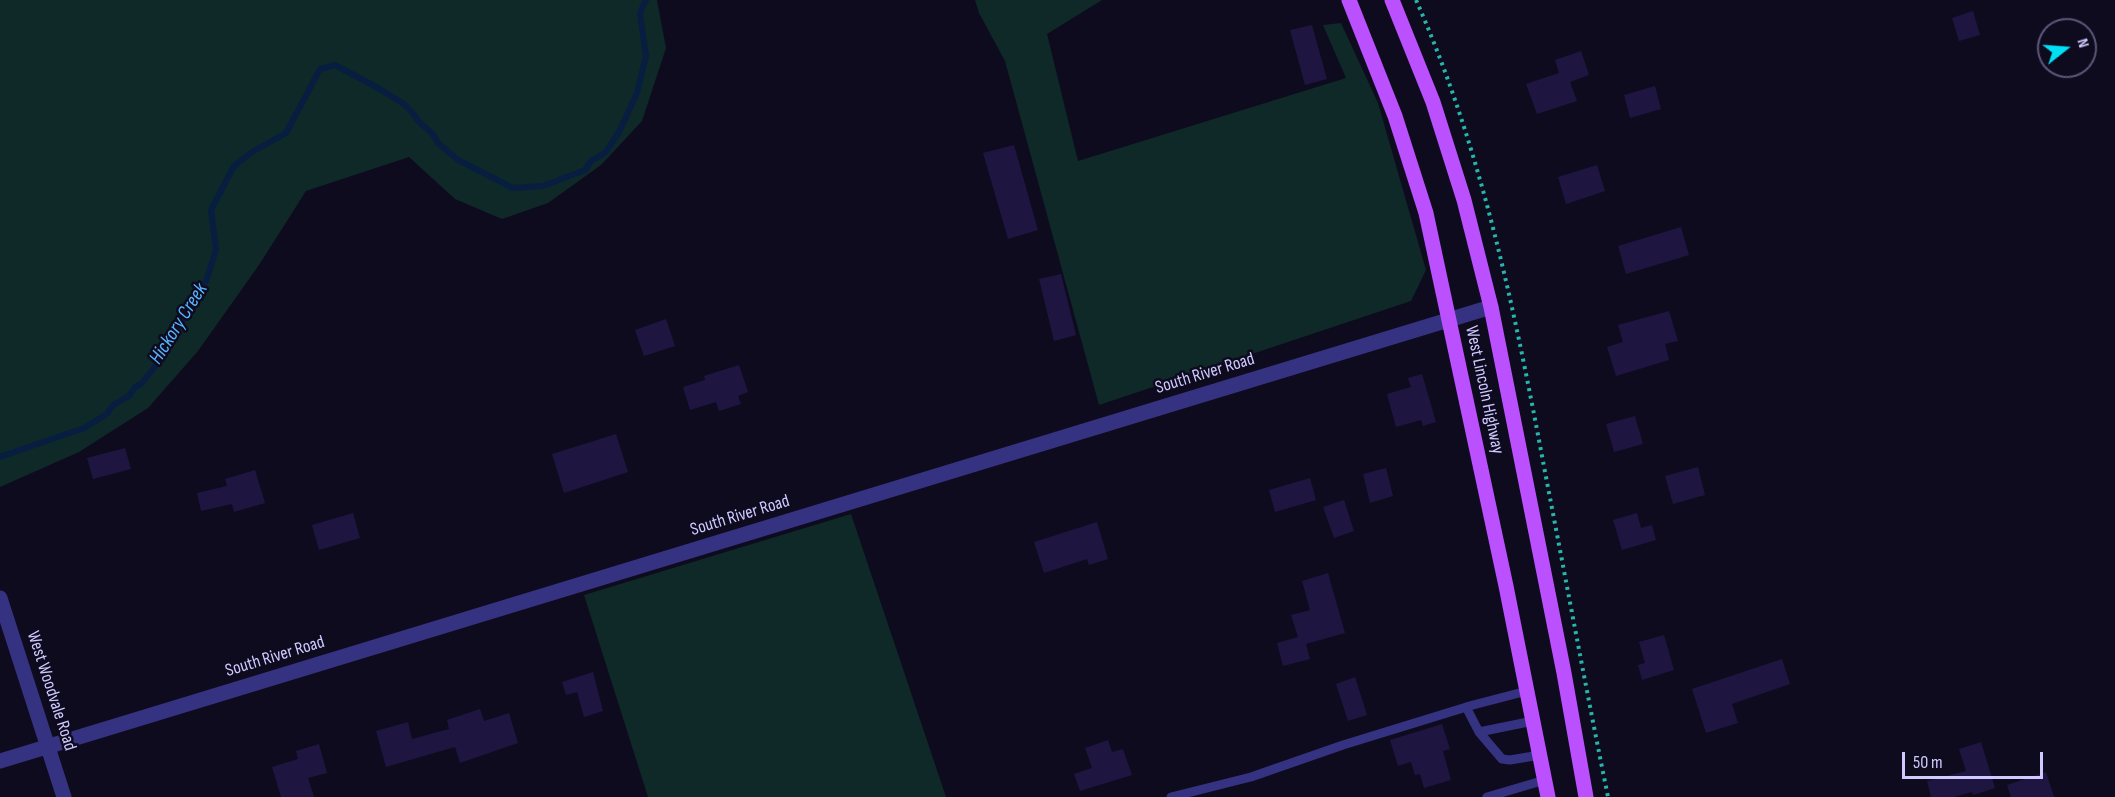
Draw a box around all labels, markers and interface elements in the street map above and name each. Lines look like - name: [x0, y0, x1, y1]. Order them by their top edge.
- north arrow: [2037, 18, 2097, 78]
- text: N: [2072, 36, 2093, 50]
- water label: Hickory Creek: [145, 279, 213, 369]
- street label: West Lincoln Highway: [1460, 324, 1508, 456]
- street label: South River Road: [1153, 349, 1257, 399]
- street label: South River Road: [688, 491, 792, 541]
- street label: West Woodvale Road: [22, 629, 80, 753]
- street label: South River Road: [223, 632, 327, 682]
- scale bar: [1905, 740, 2046, 778]
- text: 50 m: [1913, 752, 1943, 773]

